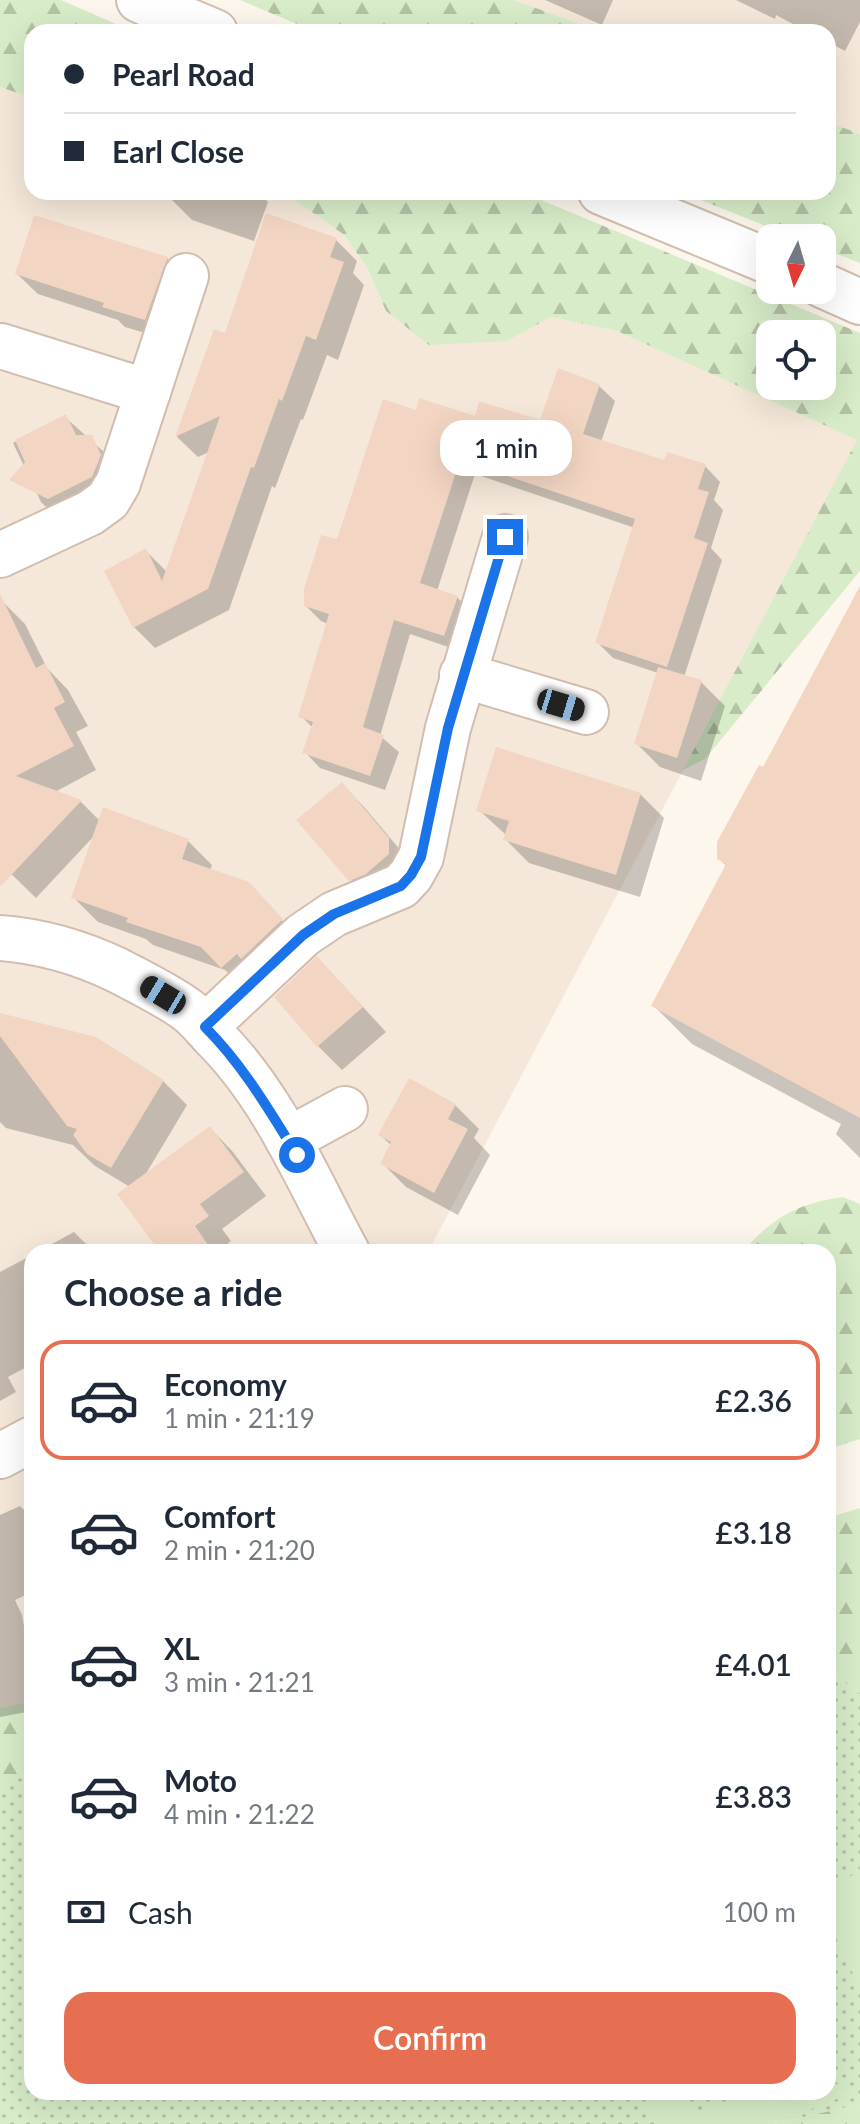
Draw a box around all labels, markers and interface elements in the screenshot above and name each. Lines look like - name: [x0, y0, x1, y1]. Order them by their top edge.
- text: Pearl Road: [112, 56, 255, 92]
- text: Earl Close: [112, 133, 244, 169]
- north arrow: [756, 224, 836, 304]
- map controls: [756, 224, 836, 400]
- button: locate: [756, 320, 836, 400]
- callout: 1 min: [439, 421, 571, 477]
- text: 1 min: [474, 432, 538, 464]
- route end: [487, 519, 523, 555]
- car: [535, 687, 587, 723]
- car: [136, 972, 190, 1018]
- route start: [279, 1137, 315, 1173]
- text: Choose a ride: [64, 1270, 283, 1314]
- icon: car: [68, 1364, 140, 1436]
- text: Economy: [164, 1366, 287, 1402]
- text: £2.36: [715, 1382, 792, 1418]
- text: 1 min · 21:19: [164, 1402, 315, 1434]
- icon: car: [68, 1496, 140, 1568]
- text: Comfort: [164, 1498, 276, 1534]
- text: £3.18: [715, 1514, 792, 1550]
- text: 2 min · 21:20: [164, 1534, 315, 1566]
- icon: car: [68, 1628, 140, 1700]
- text: XL: [164, 1630, 200, 1666]
- text: £4.01: [715, 1646, 792, 1682]
- text: 3 min · 21:21: [164, 1666, 315, 1698]
- icon: car: [68, 1760, 140, 1832]
- text: Moto: [164, 1762, 237, 1798]
- text: £3.83: [715, 1778, 792, 1814]
- text: 4 min · 21:22: [164, 1798, 315, 1830]
- icon: cash: [64, 1890, 108, 1934]
- text: Cash: [128, 1894, 193, 1930]
- text: 100 m: [723, 1896, 796, 1928]
- button: Confirm: [64, 1992, 796, 2084]

